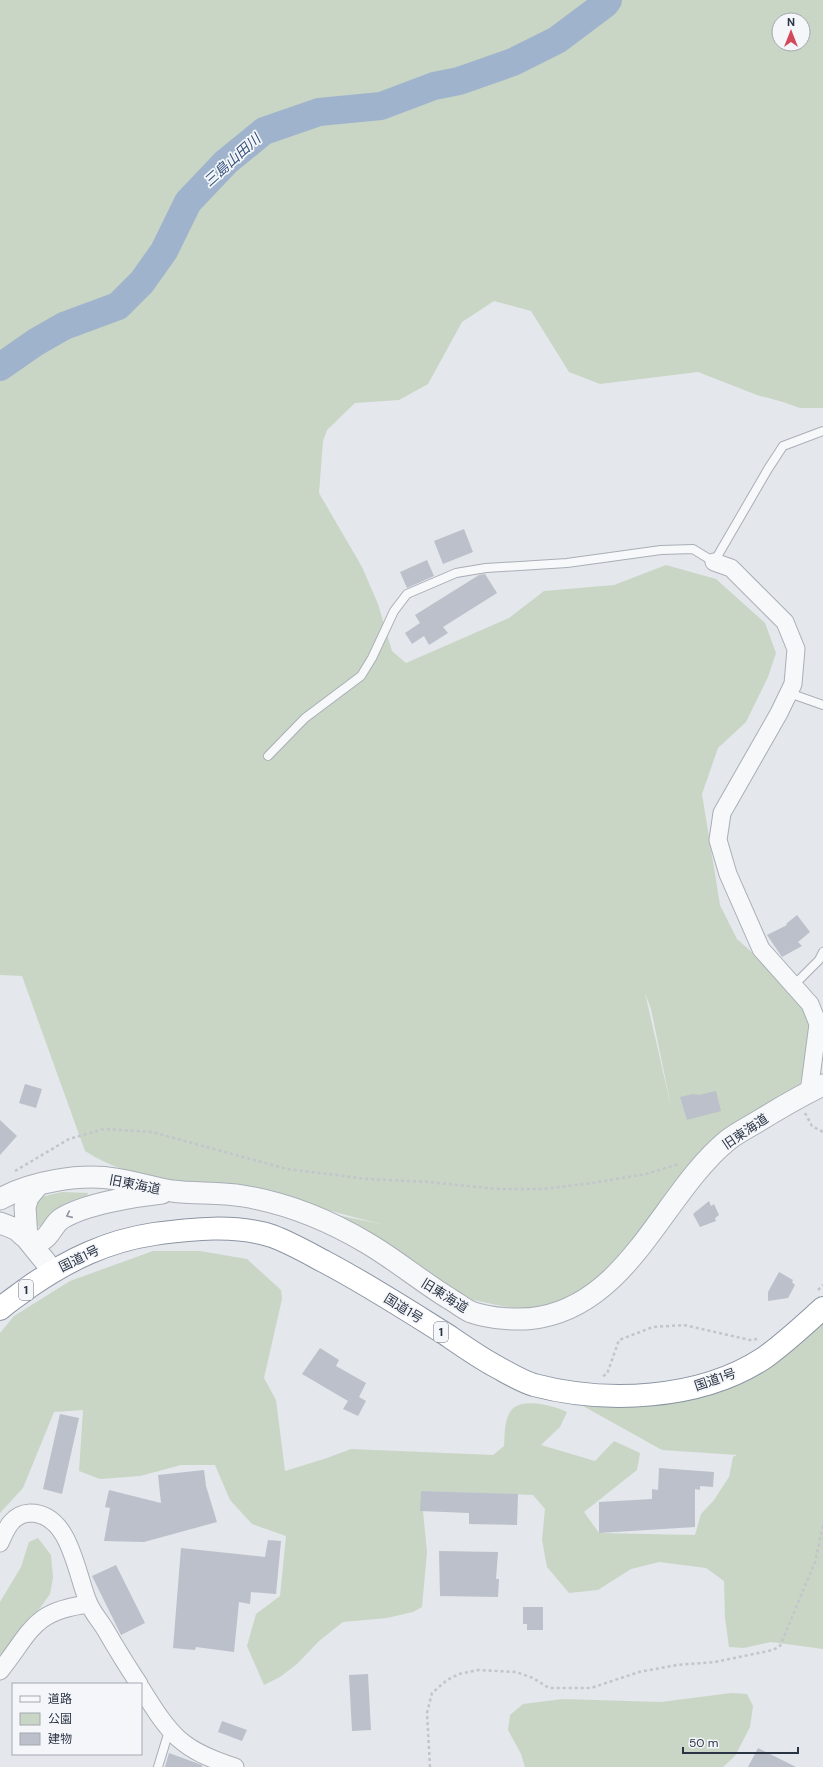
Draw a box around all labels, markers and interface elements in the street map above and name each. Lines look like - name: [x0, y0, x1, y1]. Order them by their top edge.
- north arrow: [771, 12, 811, 52]
- text: N: [787, 15, 795, 29]
- water label: 三島山田川: [200, 129, 266, 190]
- street label: 旧東海道: [719, 1110, 772, 1153]
- street label: 旧東海道: [108, 1171, 162, 1198]
- one-way arrow: [65, 1211, 72, 1219]
- street label: 国道1号: [56, 1241, 102, 1276]
- street label: 旧東海道: [418, 1274, 471, 1316]
- road number: 1: [19, 1280, 33, 1300]
- street label: 国道1号: [381, 1290, 426, 1327]
- road number: 1: [434, 1322, 448, 1342]
- street label: 国道1号: [692, 1364, 738, 1395]
- legend: [12, 1683, 142, 1755]
- text: 道路: [48, 1691, 72, 1707]
- text: 公園: [48, 1711, 72, 1727]
- scale bar: [683, 1729, 798, 1755]
- text: 建物: [48, 1731, 72, 1747]
- text: 50 m: [689, 1735, 718, 1751]

